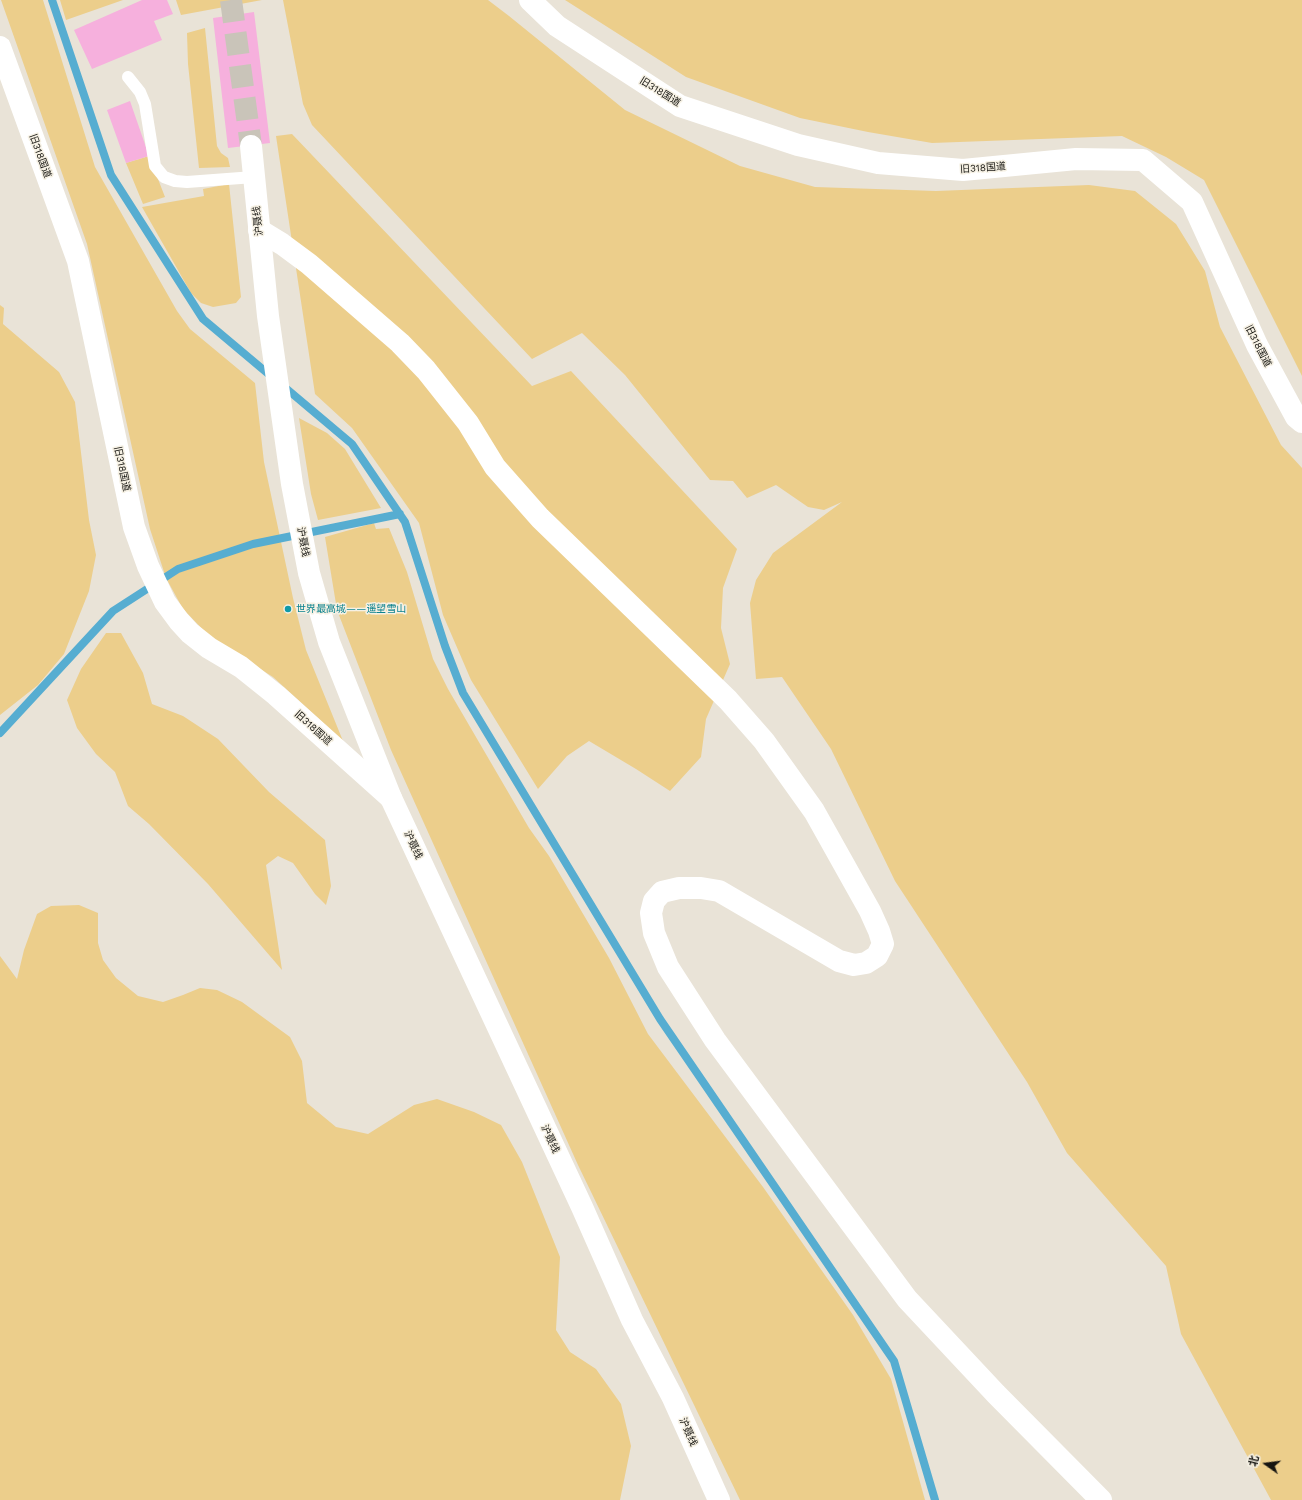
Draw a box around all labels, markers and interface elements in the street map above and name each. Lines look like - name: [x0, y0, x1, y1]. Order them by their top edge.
- street label: 旧318国道: [637, 75, 683, 109]
- street label: 旧318国道: [27, 132, 53, 180]
- street label: 旧318国道: [960, 160, 1006, 176]
- street label: 沪聂线: [250, 205, 266, 237]
- street label: 旧318国道: [1242, 323, 1274, 369]
- street label: 旧318国道: [111, 445, 133, 493]
- street label: 沪聂线: [294, 526, 312, 558]
- place label: 世界最高城——遥望雪山: [296, 603, 406, 615]
- marker: 世界最高城——遥望雪山: [283, 604, 293, 614]
- street label: 旧318国道: [292, 708, 334, 748]
- street label: 沪聂线: [401, 829, 425, 861]
- street label: 沪聂线: [538, 1123, 562, 1155]
- street label: 沪聂线: [676, 1416, 700, 1448]
- north arrow: [1246, 1444, 1286, 1484]
- text: 北: [1246, 1454, 1262, 1468]

